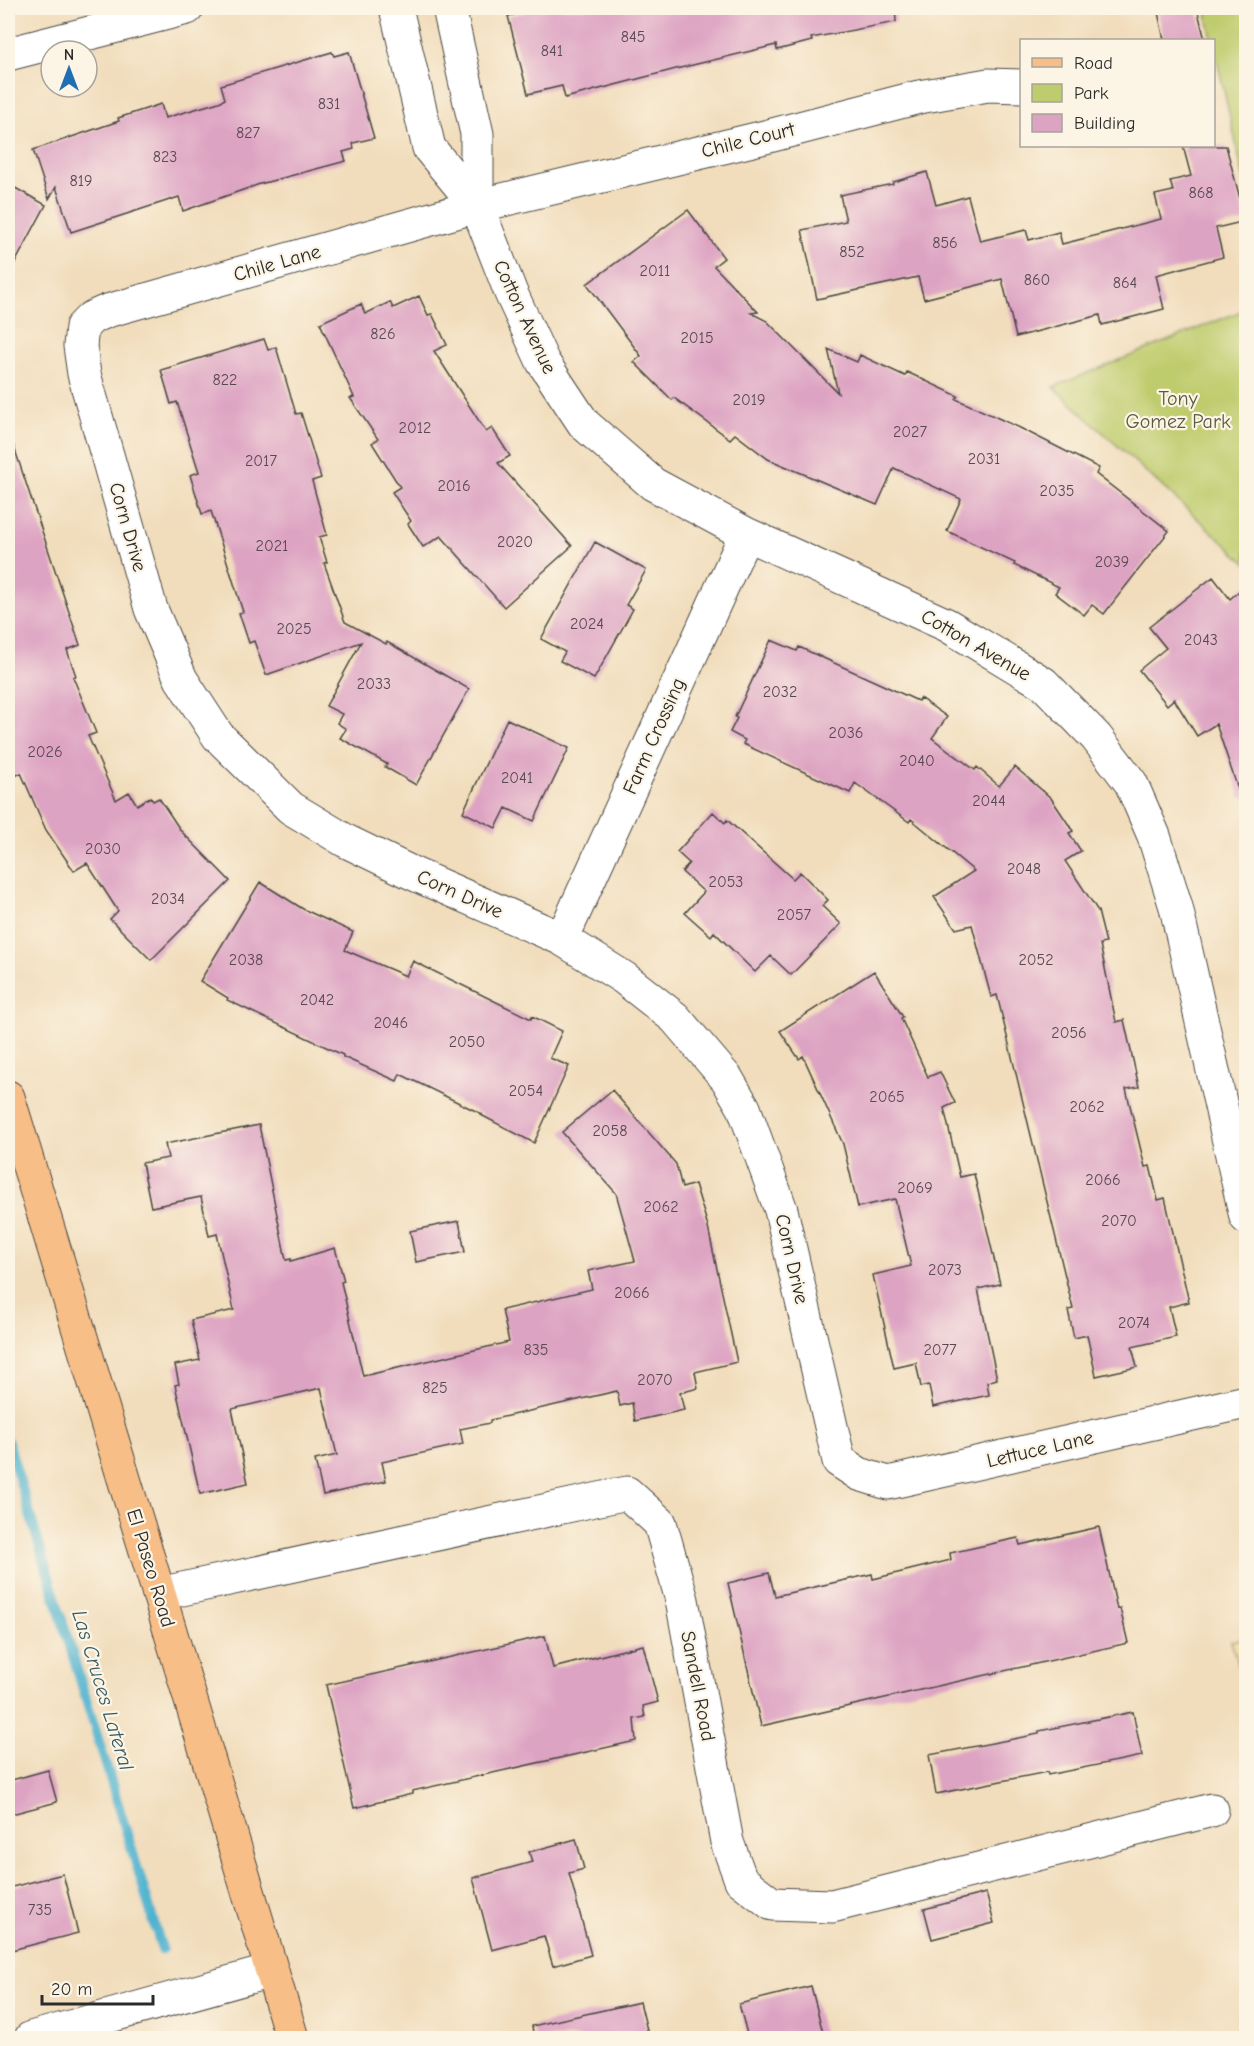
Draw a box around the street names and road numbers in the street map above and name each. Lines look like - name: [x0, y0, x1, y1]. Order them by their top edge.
- street label: Chile Court: [699, 117, 798, 163]
- street label: Chile Lane: [231, 240, 323, 286]
- street label: Cotton Avenue: [489, 257, 561, 377]
- street label: Corn Drive: [104, 480, 152, 574]
- street label: Cotton Avenue: [917, 604, 1035, 686]
- street label: Farm Crossing: [618, 674, 690, 798]
- street label: Corn Drive: [413, 865, 507, 923]
- street label: Corn Drive: [770, 1212, 814, 1306]
- street label: Lettuce Lane: [984, 1426, 1096, 1472]
- street label: El Paseo Road: [122, 1506, 180, 1630]
- street label: Sandell Road: [676, 1629, 720, 1743]

